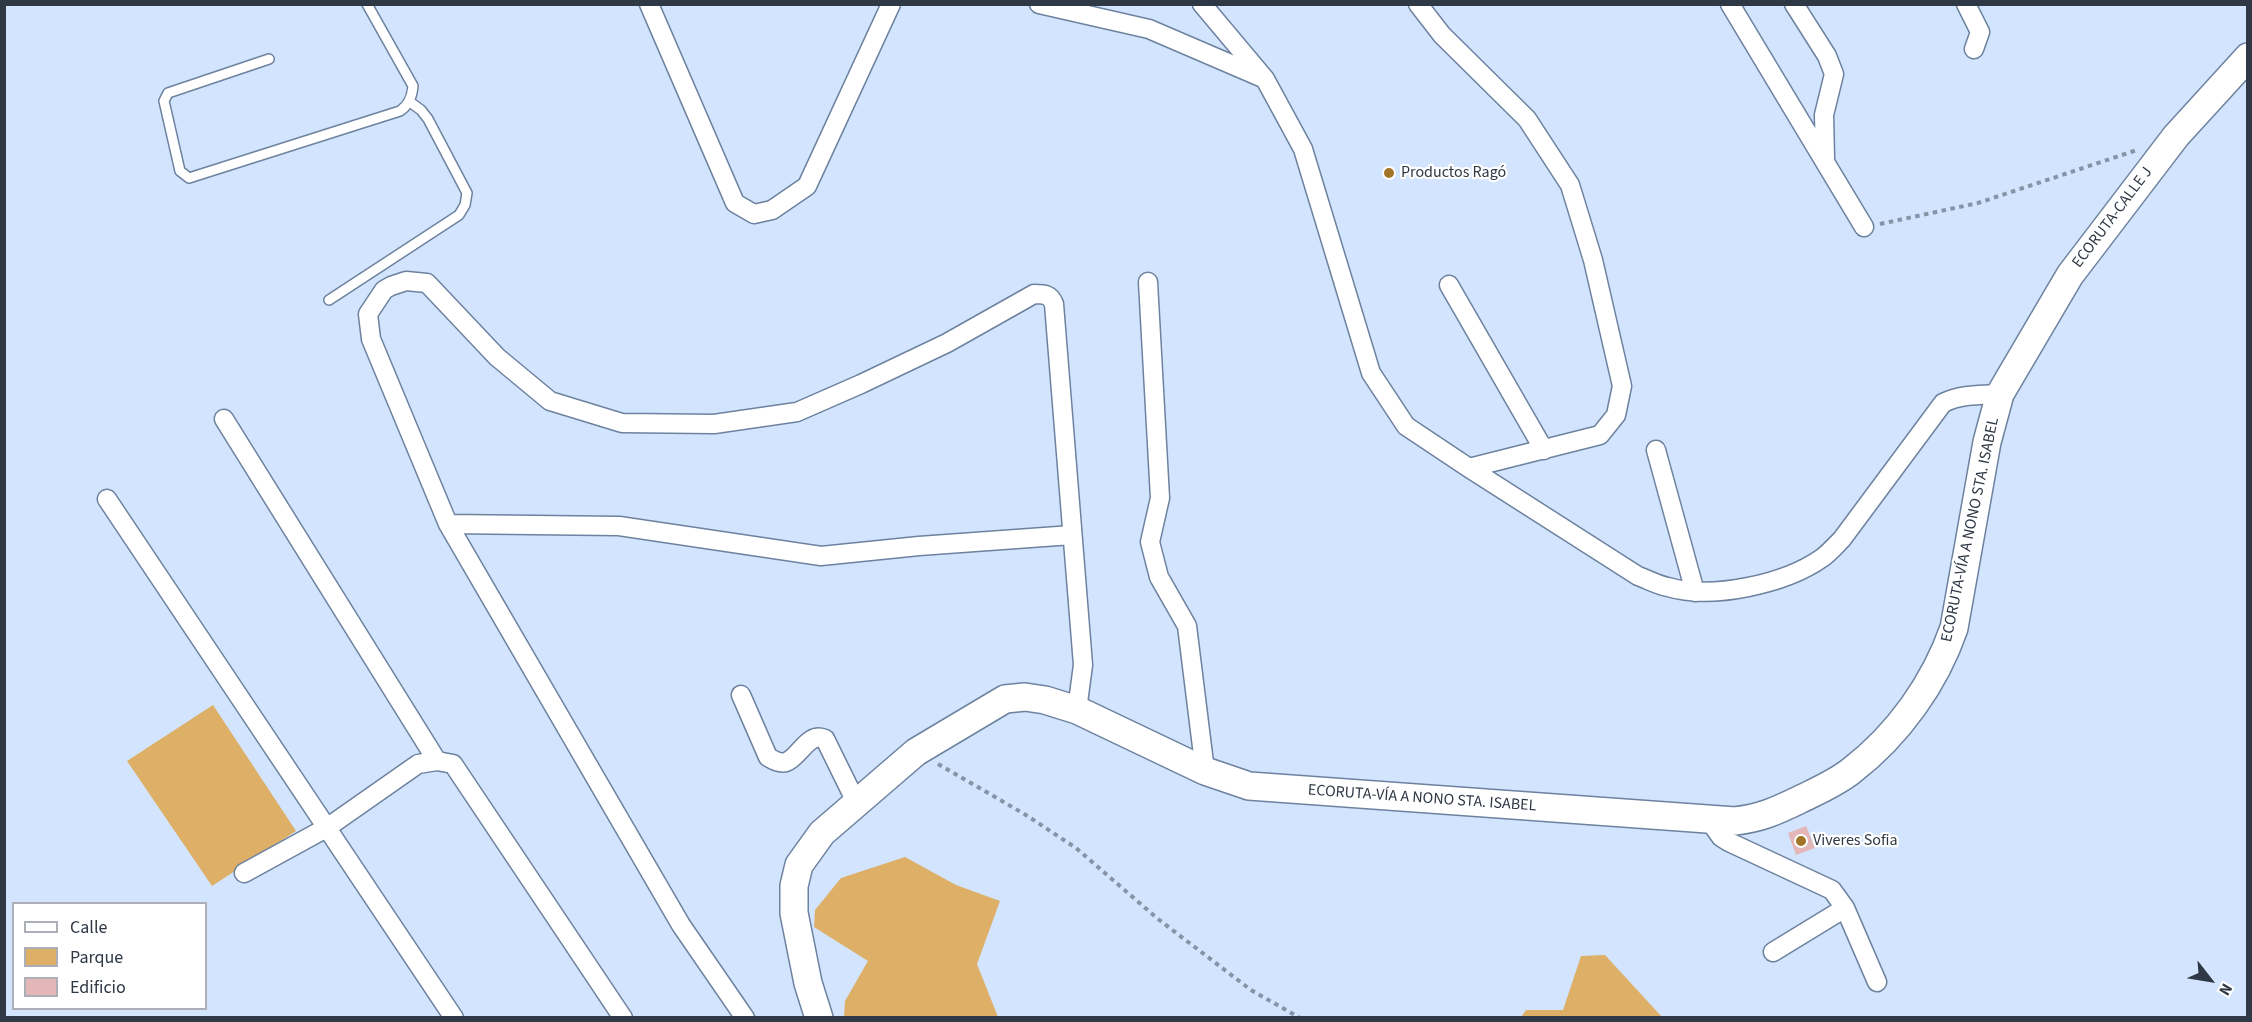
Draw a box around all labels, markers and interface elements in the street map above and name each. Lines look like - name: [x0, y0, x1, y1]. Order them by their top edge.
- place label: Productos Ragó: [1401, 163, 1506, 183]
- street label: ECORUTA-CALLE J: [2069, 164, 2157, 272]
- marker: Productos Ragó: [1382, 166, 1396, 180]
- street label: ECORUTA-VÍA A NONO STA. ISABEL: [1938, 416, 2004, 644]
- street label: ECORUTA-VÍA A NONO STA. ISABEL: [1307, 781, 1537, 817]
- place label: Viveres Sofia: [1813, 831, 1898, 851]
- marker: Viveres Sofia: [1794, 834, 1808, 848]
- legend: [12, 902, 207, 1010]
- text: Calle: [70, 915, 107, 940]
- text: Parque: [70, 945, 123, 970]
- north arrow: [2180, 950, 2240, 1010]
- text: Edificio: [70, 975, 126, 1000]
- text: N: [2213, 979, 2238, 999]

